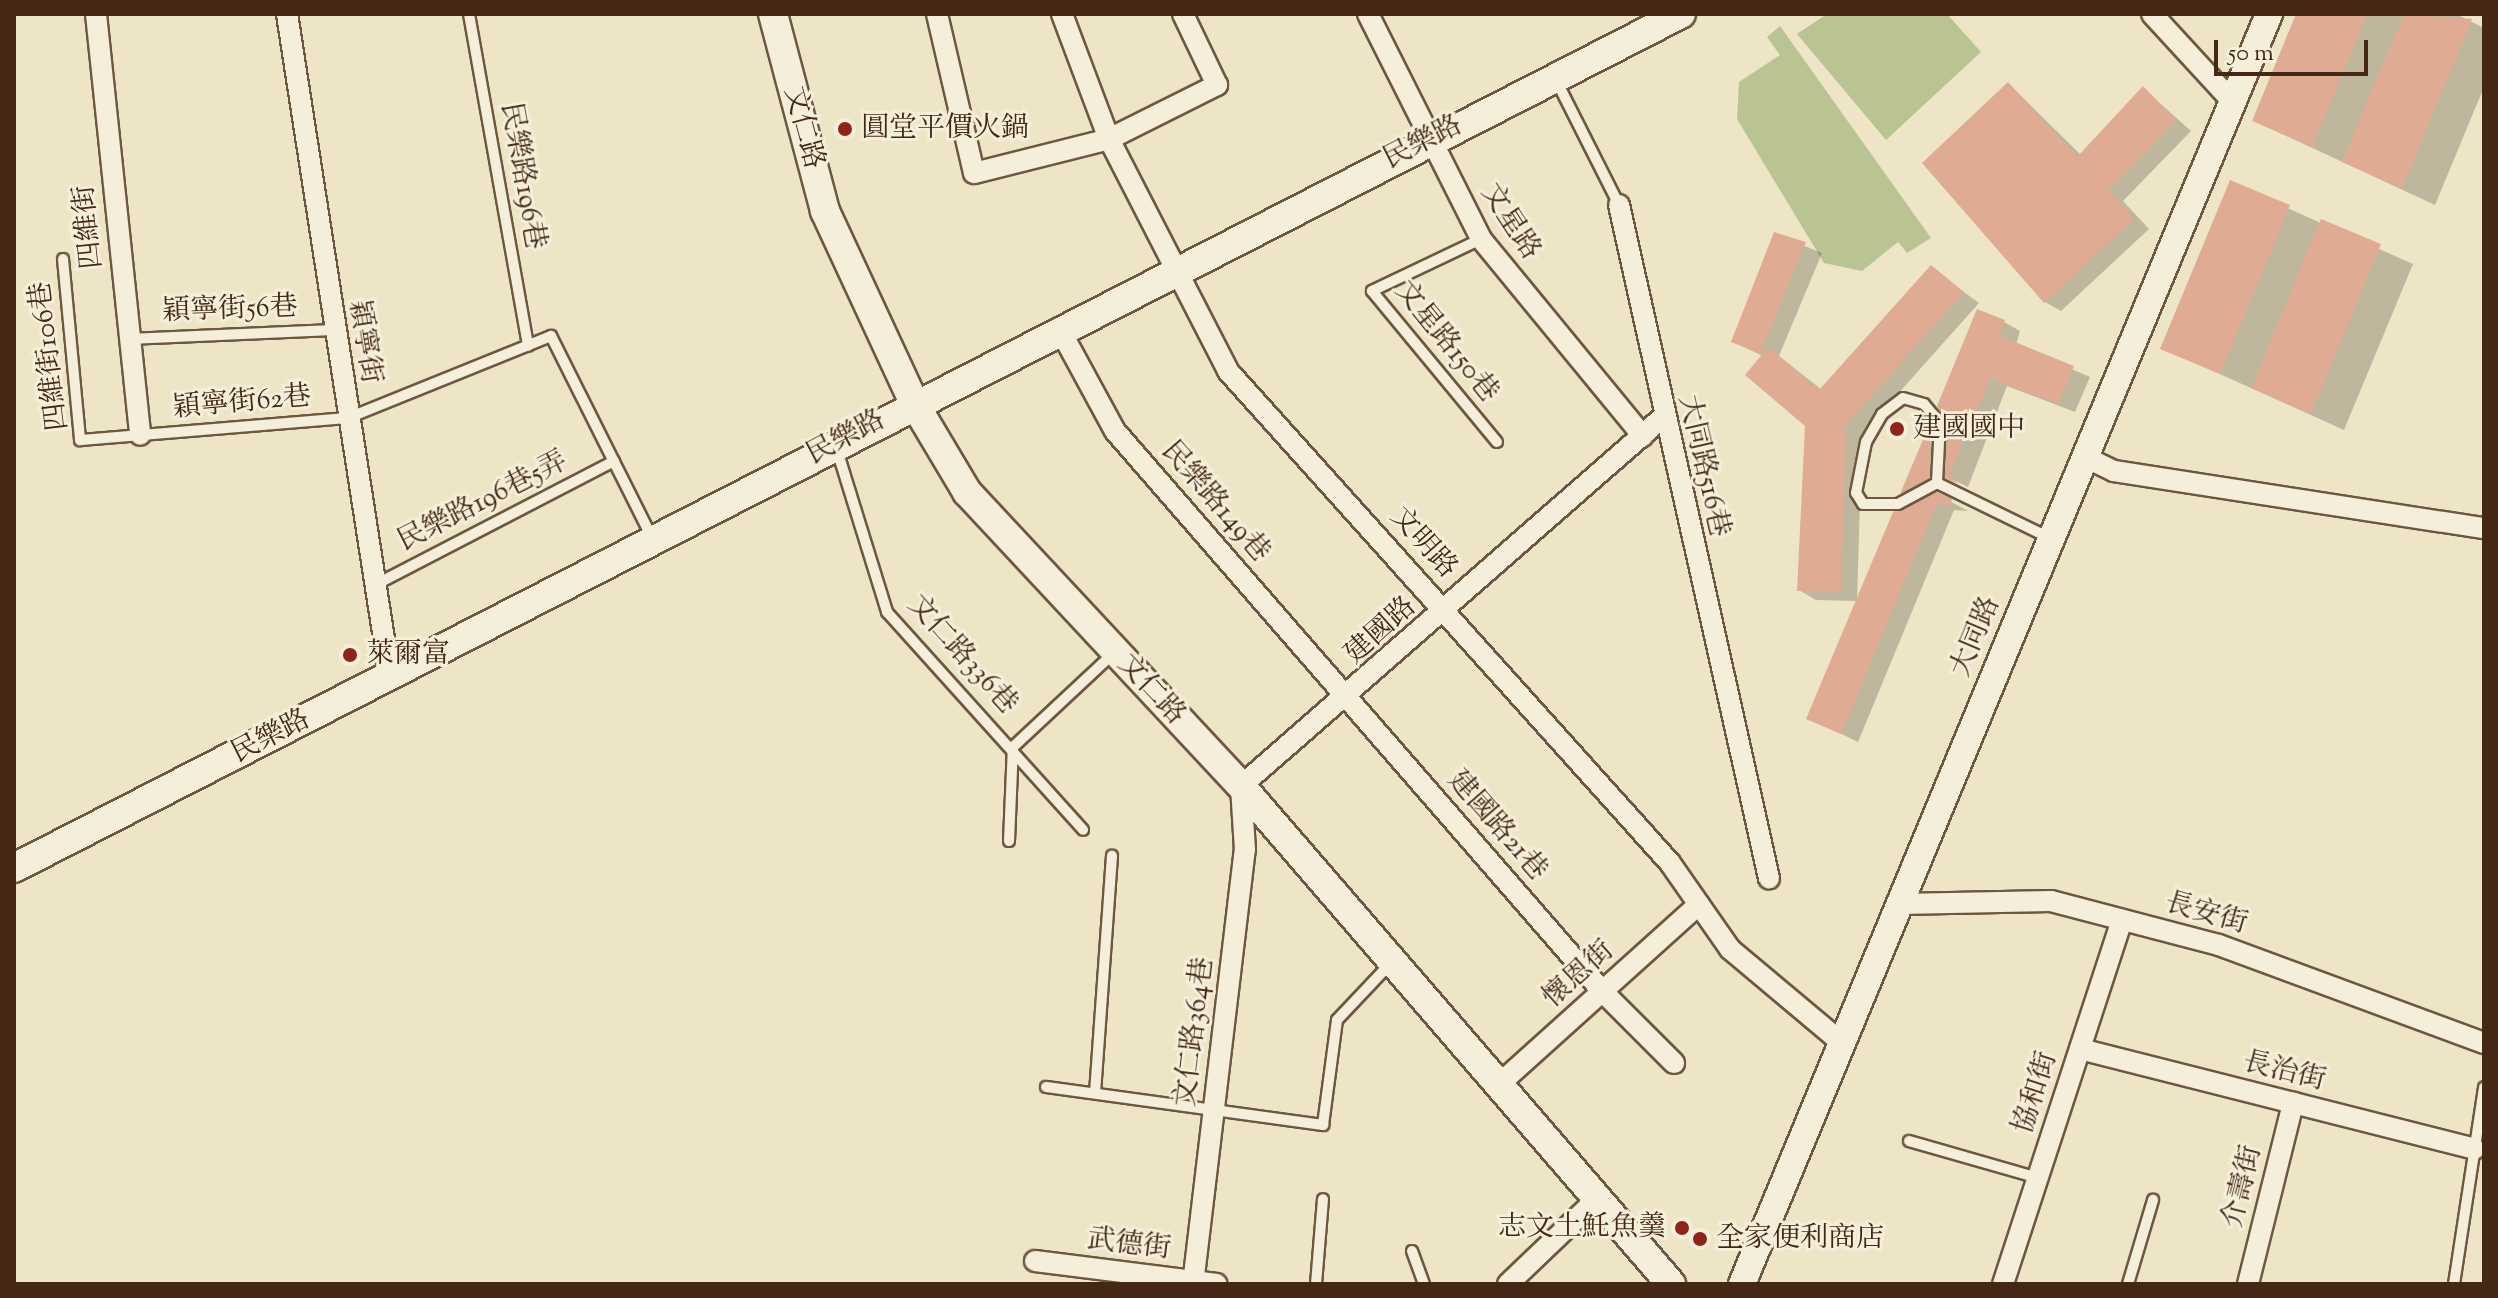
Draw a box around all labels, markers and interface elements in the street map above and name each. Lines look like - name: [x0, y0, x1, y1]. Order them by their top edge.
- scale bar: [2218, 24, 2372, 74]
- text: 50 m: [2228, 37, 2274, 71]
- street label: 文仁路: [776, 83, 830, 173]
- street label: 民樂路196巷: [493, 100, 551, 252]
- street label: 民樂路: [1378, 109, 1468, 177]
- place label: 圓堂平價火鍋: [861, 112, 1029, 146]
- marker: 圓堂平價火鍋: [836, 120, 854, 138]
- street label: 文星路: [1473, 178, 1547, 266]
- street label: 四維街: [68, 183, 110, 271]
- street label: 文星路150巷: [1387, 275, 1505, 409]
- street label: 四維街106巷: [24, 280, 76, 432]
- street label: 穎寧街56巷: [162, 291, 298, 329]
- street label: 穎寧街: [341, 298, 387, 386]
- street label: 穎寧街62巷: [171, 380, 313, 426]
- street label: 大同路516巷: [1670, 392, 1736, 540]
- street label: 民樂路: [801, 403, 891, 473]
- place label: 建國國中: [1913, 412, 2025, 446]
- marker: 建國國中: [1888, 420, 1906, 438]
- street label: 民樂路149巷: [1153, 435, 1277, 569]
- street label: 民樂路196巷5弄: [392, 445, 574, 559]
- street label: 文明路: [1382, 501, 1464, 585]
- street label: 文仁路336巷: [900, 589, 1024, 721]
- street label: 建國路: [1339, 590, 1423, 672]
- street label: 大同路: [1944, 592, 2008, 682]
- place label: 萊爾富: [366, 638, 450, 672]
- marker: 萊爾富: [341, 646, 359, 664]
- street label: 文仁路: [1110, 648, 1192, 732]
- street label: 民樂路: [226, 703, 316, 771]
- street label: 建國路21巷: [1440, 764, 1554, 888]
- street label: 長安街: [2161, 886, 2251, 942]
- street label: 懷恩街: [1537, 934, 1621, 1016]
- street label: 文仁路364巷: [1169, 955, 1221, 1109]
- street label: 長治街: [2239, 1046, 2329, 1098]
- street label: 協和街: [2007, 1048, 2065, 1138]
- street label: 介壽街: [2217, 1142, 2269, 1232]
- place label: 志文土魠魚羹: [1498, 1211, 1666, 1245]
- marker: 志文土魠魚羹: [1673, 1219, 1691, 1237]
- place label: 全家便利商店: [1716, 1222, 1884, 1256]
- street label: 武德街: [1085, 1223, 1173, 1267]
- marker: 全家便利商店: [1691, 1230, 1709, 1248]

